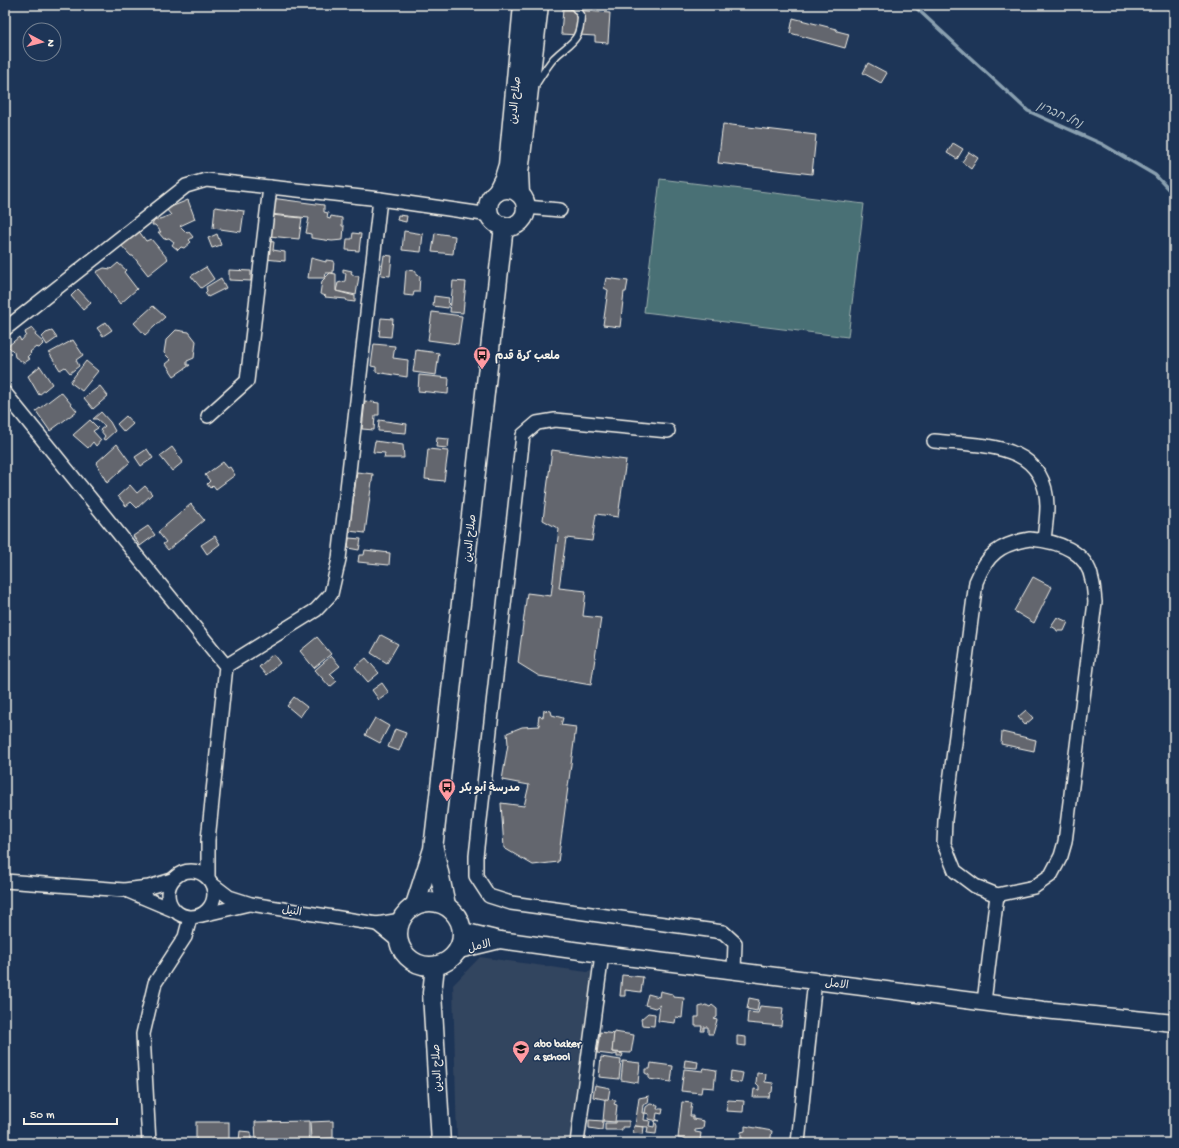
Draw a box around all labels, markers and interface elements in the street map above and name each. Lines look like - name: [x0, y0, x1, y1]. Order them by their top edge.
- north arrow: [22, 22, 62, 62]
- text: N: [44, 39, 56, 47]
- street label: صلاح الدين: [507, 76, 524, 125]
- water label: נחל חברון: [1034, 99, 1086, 133]
- bus stop icon: ملعب كرة قدم: [472, 345, 492, 370]
- place label: ملعب كرة قدم: [495, 349, 560, 364]
- street label: صلاح الدين: [462, 514, 479, 563]
- bus stop icon: مدرسة أبو بكر: [437, 777, 457, 802]
- place label: مدرسة أبو بكر: [459, 781, 520, 795]
- street label: النيل: [281, 903, 303, 919]
- street label: الامل: [466, 937, 492, 956]
- street label: الامل: [824, 977, 849, 992]
- school or university icon: abo baker a school: [511, 1039, 531, 1064]
- place label: abo baker a school: [533, 1039, 582, 1064]
- street label: صلاح الدين: [430, 1044, 445, 1092]
- scale bar: [24, 1100, 117, 1126]
- text: 50 m: [30, 1109, 55, 1123]

